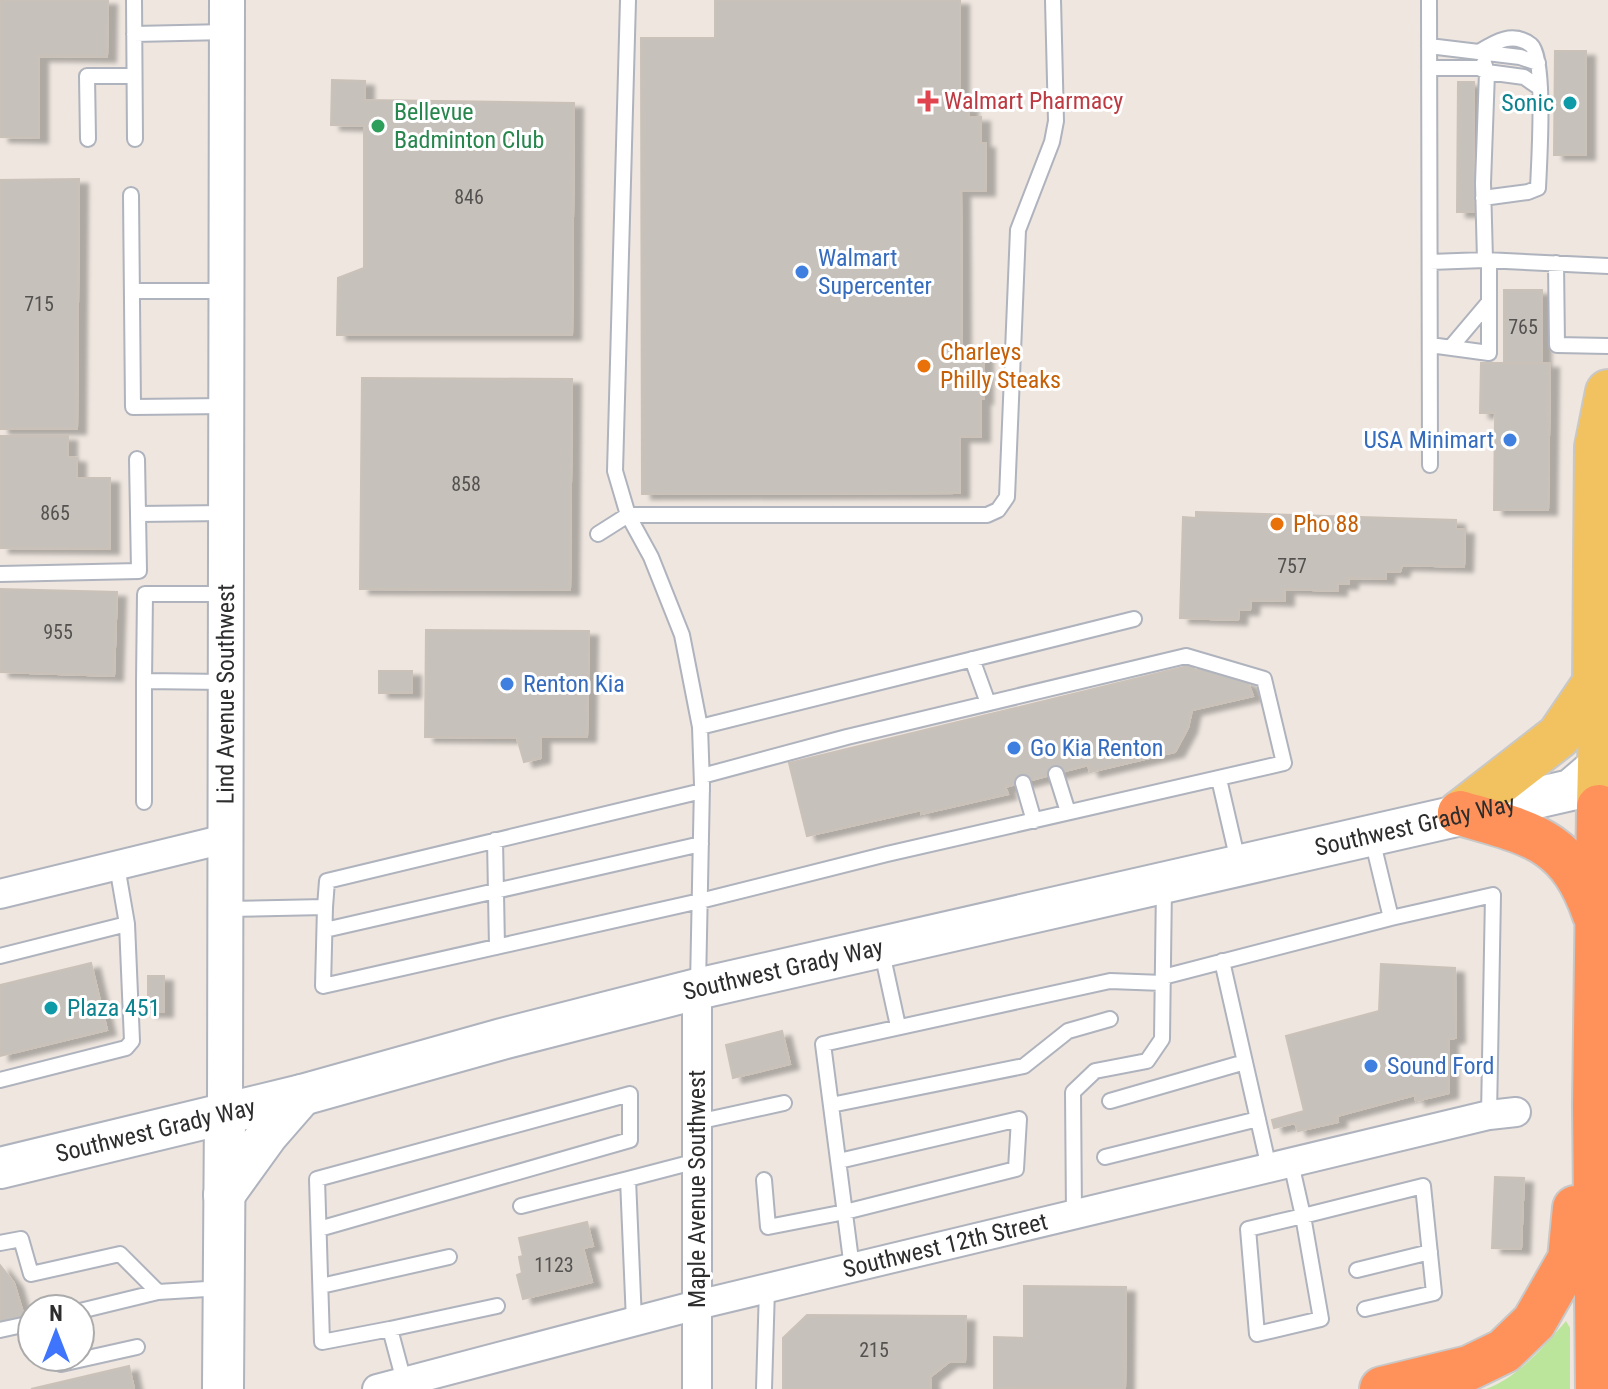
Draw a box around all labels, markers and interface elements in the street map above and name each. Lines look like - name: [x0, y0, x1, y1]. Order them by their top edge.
- place label: Walmart Pharmacy: [944, 87, 1123, 115]
- place label: Sonic: [1501, 89, 1554, 117]
- marker: Walmart Pharmacy: [919, 92, 937, 110]
- marker: Sonic: [1561, 94, 1579, 112]
- place label: Bellevue Badminton Club: [394, 98, 544, 154]
- marker: Bellevue Badminton Club: [369, 117, 387, 135]
- house number: 846: [454, 185, 484, 209]
- place label: Walmart Supercenter: [818, 244, 932, 300]
- marker: Walmart Supercenter: [793, 263, 811, 281]
- house number: 715: [24, 292, 54, 316]
- house number: 765: [1508, 315, 1538, 339]
- place label: Charleys Philly Steaks: [940, 338, 1061, 394]
- marker: Charleys Philly Steaks: [915, 357, 933, 375]
- place label: USA Minimart: [1363, 426, 1494, 454]
- marker: USA Minimart: [1501, 431, 1519, 449]
- house number: 858: [451, 472, 481, 496]
- house number: 865: [40, 501, 70, 525]
- place label: Pho 88: [1293, 510, 1359, 538]
- marker: Pho 88: [1268, 515, 1286, 533]
- house number: 757: [1277, 554, 1307, 578]
- street label: Lind Avenue Southwest: [212, 584, 240, 804]
- house number: 955: [43, 620, 73, 644]
- place label: Renton Kia: [523, 670, 625, 698]
- marker: Renton Kia: [498, 675, 516, 693]
- place label: Go Kia Renton: [1030, 734, 1164, 762]
- marker: Go Kia Renton: [1005, 739, 1023, 757]
- street label: Southwest Grady Way: [1312, 789, 1518, 862]
- street label: Southwest Grady Way: [680, 933, 886, 1006]
- place label: Plaza 451: [67, 994, 160, 1022]
- marker: Plaza 451: [42, 999, 60, 1017]
- place label: Sound Ford: [1387, 1052, 1494, 1080]
- marker: Sound Ford: [1362, 1057, 1380, 1075]
- street label: Maple Avenue Southwest: [683, 1070, 711, 1308]
- street label: Southwest Grady Way: [53, 1093, 258, 1168]
- street label: Southwest 12th Street: [840, 1207, 1050, 1284]
- house number: 1123: [534, 1253, 574, 1277]
- north arrow: [16, 1293, 96, 1373]
- text: N: [49, 1301, 63, 1326]
- house number: 215: [859, 1338, 889, 1362]

